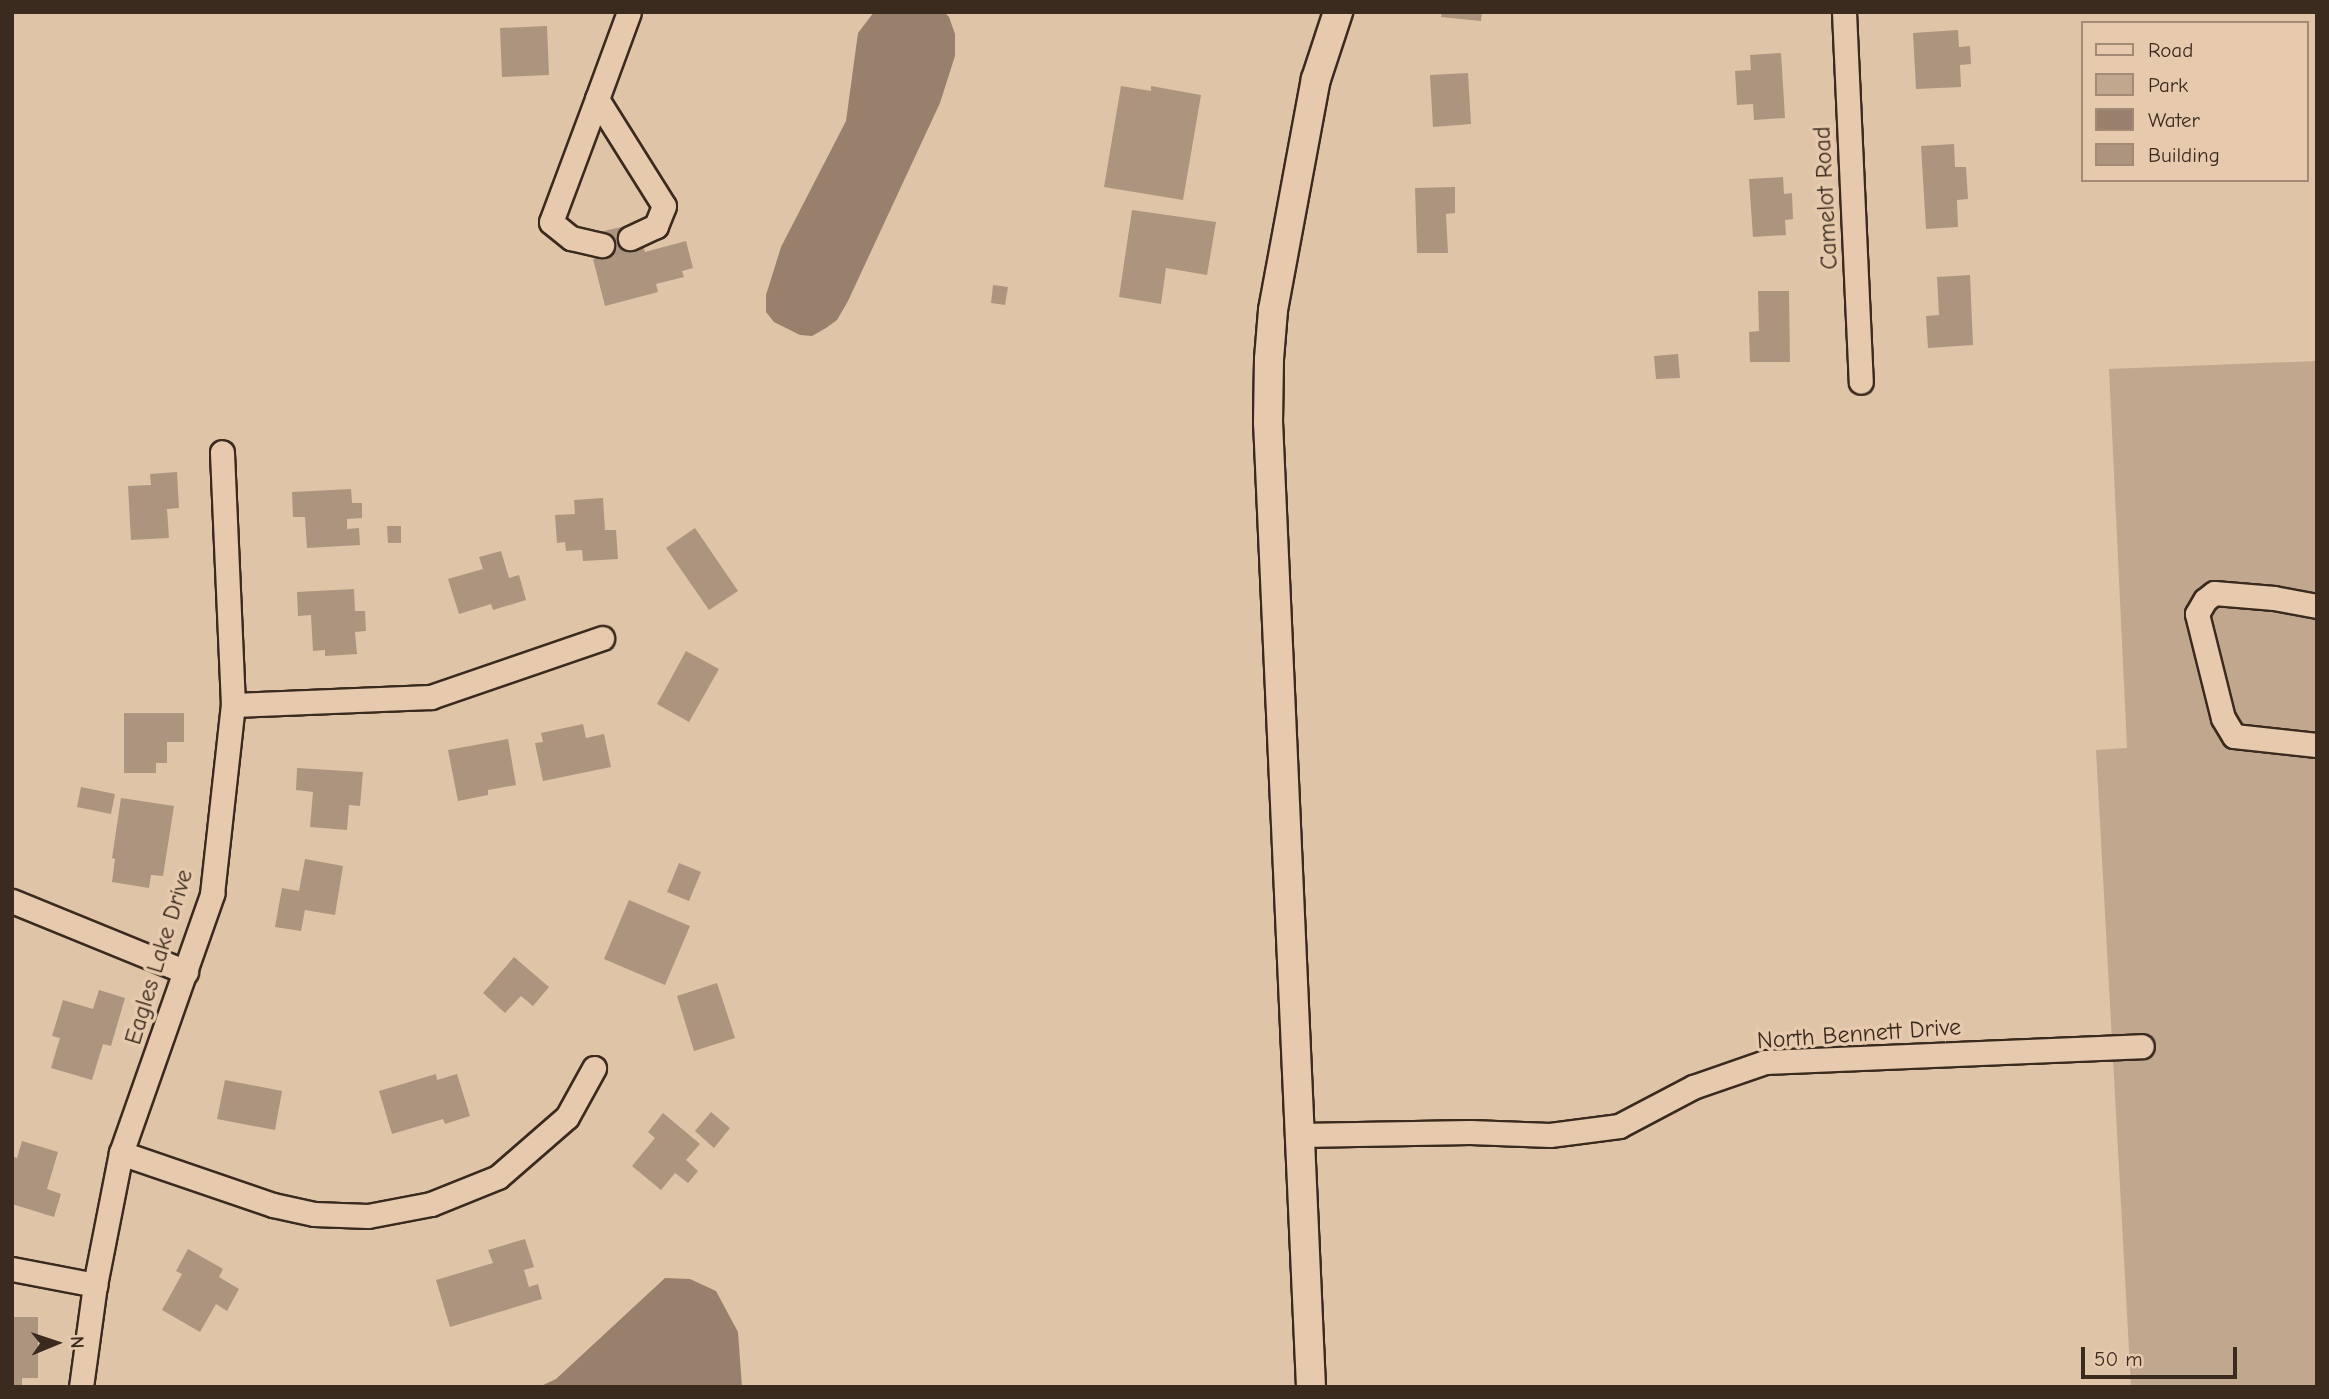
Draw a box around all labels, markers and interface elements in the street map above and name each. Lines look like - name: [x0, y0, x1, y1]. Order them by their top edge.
- legend: [2080, 21, 2308, 182]
- text: Road: [2148, 38, 2193, 62]
- text: Park: [2148, 73, 2188, 97]
- text: Water: [2148, 108, 2200, 132]
- street label: Camelot Road: [1808, 126, 1844, 270]
- text: Building: [2148, 143, 2220, 167]
- street label: Eagles Lake Drive: [119, 866, 199, 1048]
- street label: North Bennett Drive: [1756, 1012, 1962, 1056]
- north arrow: [21, 1308, 91, 1378]
- scale bar: [2084, 1332, 2240, 1376]
- text: N: [66, 1336, 88, 1349]
- text: 50 m: [2094, 1347, 2143, 1371]

